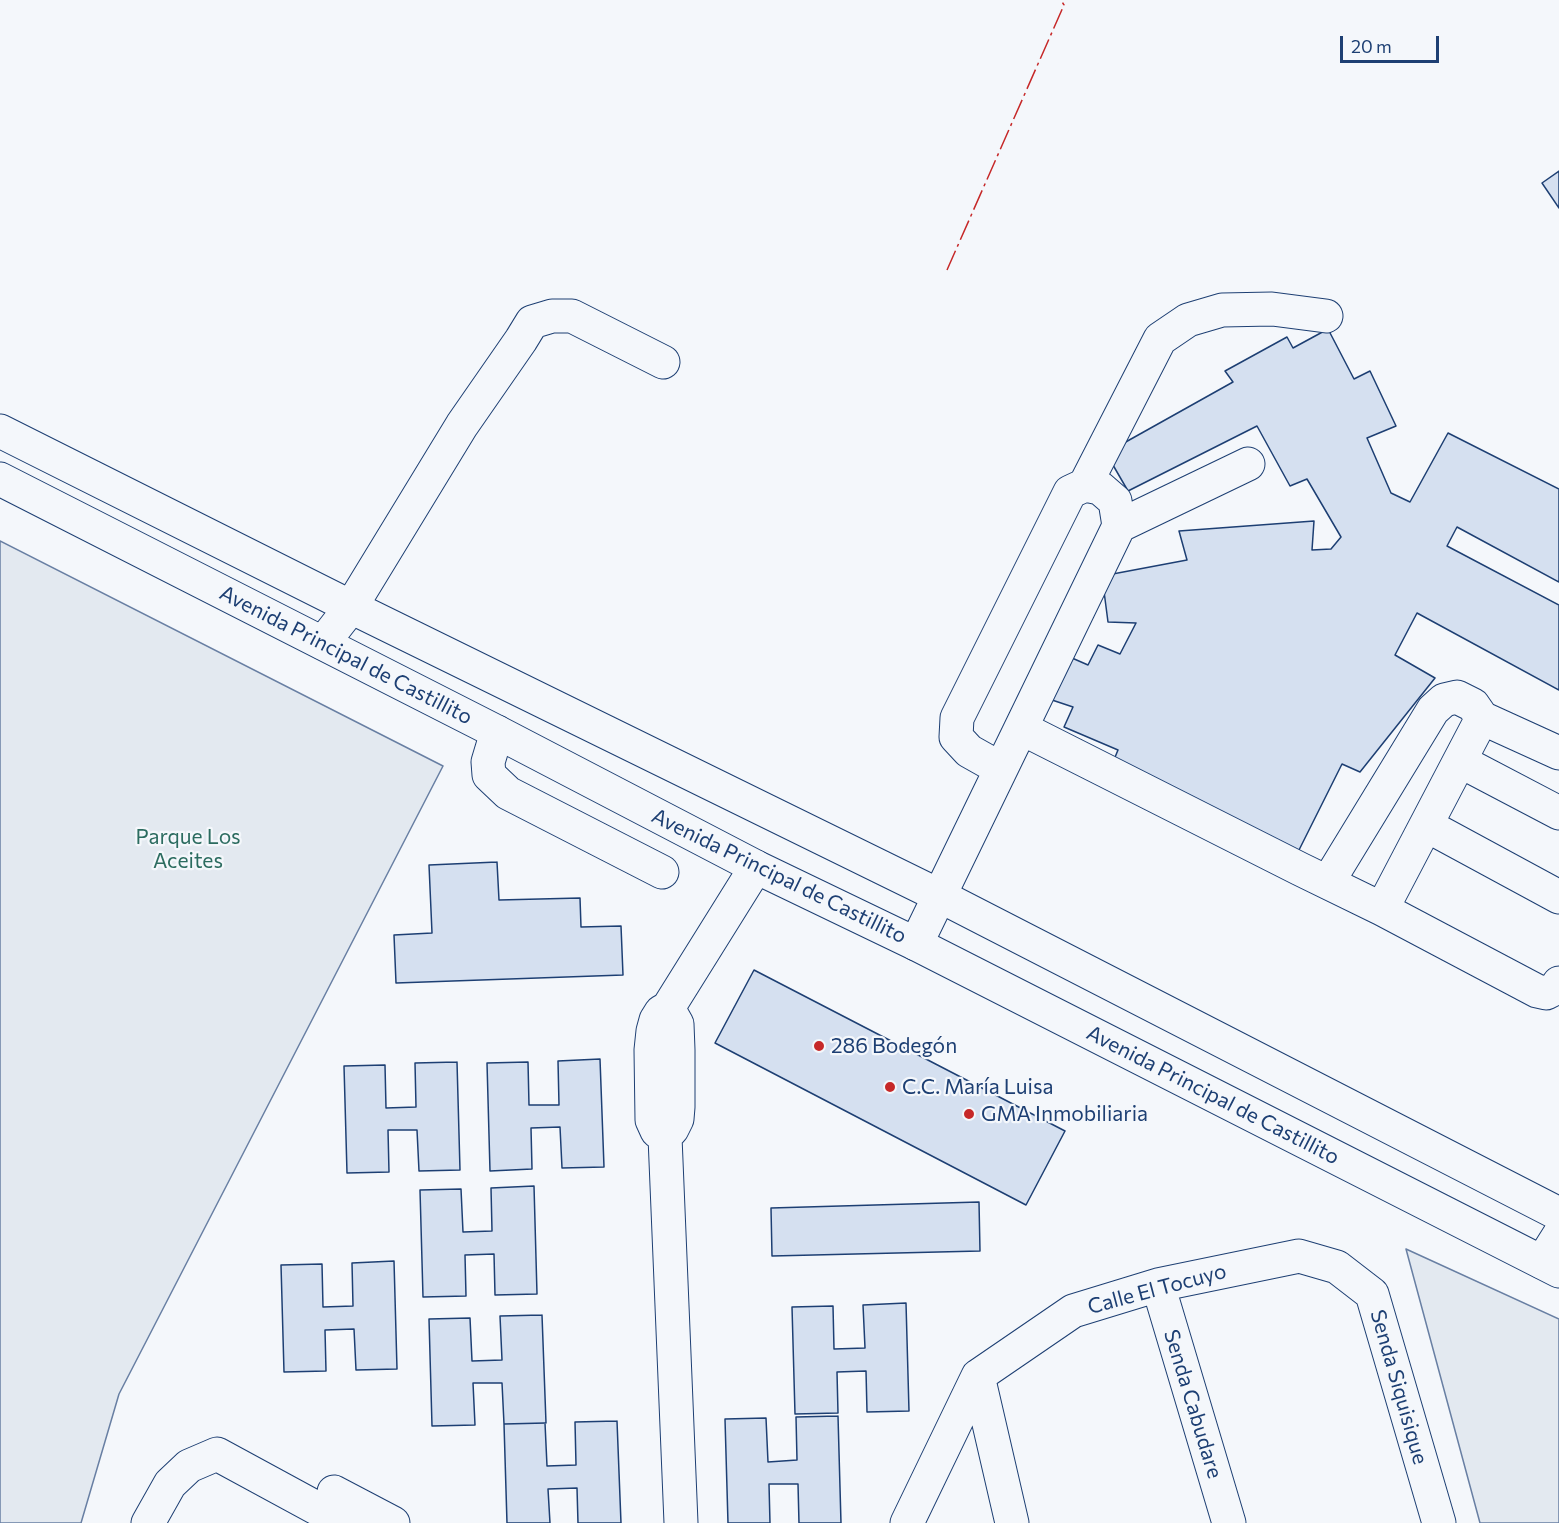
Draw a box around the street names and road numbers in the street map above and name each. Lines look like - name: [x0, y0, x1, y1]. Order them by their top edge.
- street label: Avenida Principal de Castillito: [215, 580, 477, 730]
- street label: Avenida Principal de Castillito: [647, 803, 911, 949]
- street label: Avenida Principal de Castillito: [1082, 1020, 1344, 1170]
- street label: Calle El Tocuyo: [1085, 1258, 1229, 1320]
- street label: Senda Siquisique: [1365, 1307, 1433, 1467]
- street label: Senda Cabudare: [1158, 1327, 1228, 1481]

